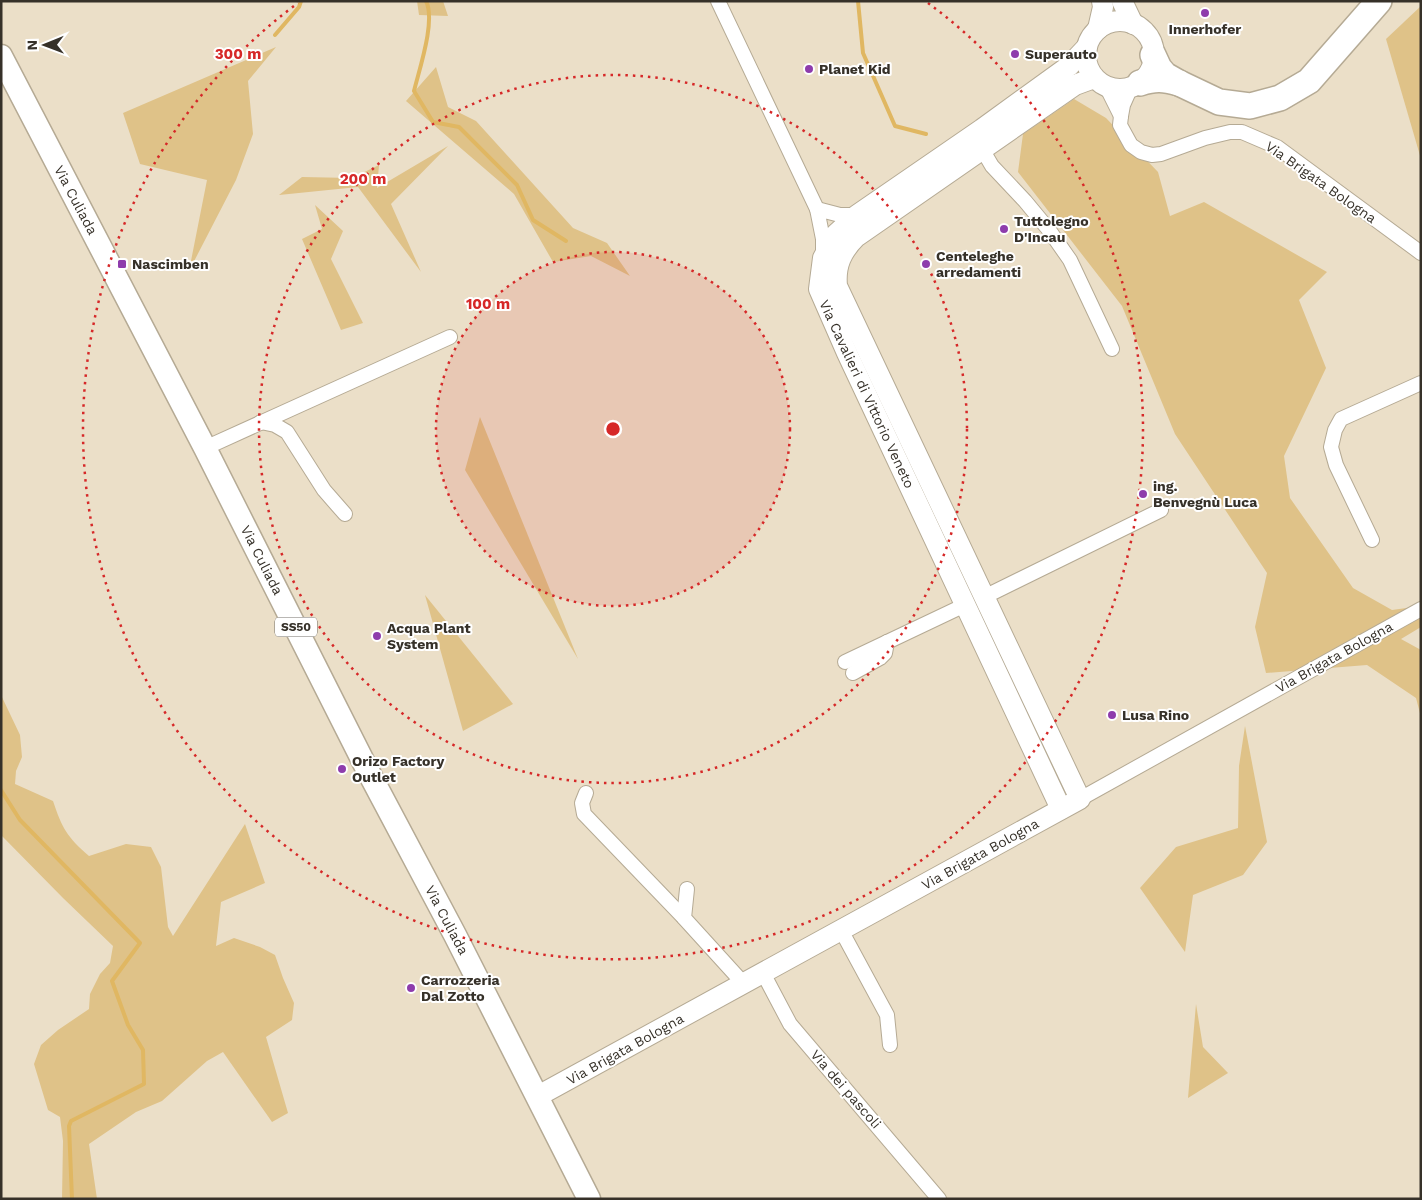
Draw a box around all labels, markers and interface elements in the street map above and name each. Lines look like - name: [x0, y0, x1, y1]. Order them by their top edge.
- marker: Innerhofer: [1199, 7, 1211, 19]
- north arrow: [20, 20, 70, 70]
- place label: Innerhofer: [1169, 21, 1241, 37]
- text: N: [24, 40, 40, 51]
- text: 300 m: [215, 45, 261, 63]
- place label: Superauto: [1025, 46, 1097, 62]
- marker: Superauto: [1009, 48, 1021, 60]
- place label: Planet Kid: [819, 61, 891, 77]
- marker: Planet Kid: [803, 63, 815, 75]
- street label: Via Brigata Bologna: [1263, 138, 1379, 226]
- street label: Via Culiada: [51, 163, 101, 237]
- text: 200 m: [340, 170, 386, 188]
- place label: Tuttolegno D'Incau: [1014, 213, 1089, 245]
- marker: Tuttolegno D'Incau: [998, 223, 1010, 235]
- place label: Centeleghe arredamenti: [936, 248, 1021, 280]
- place label: Nascimben: [132, 256, 209, 272]
- marker: Nascimben: [116, 258, 128, 270]
- marker: Centeleghe arredamenti: [920, 258, 932, 270]
- text: 100 m: [466, 295, 510, 313]
- street label: Via Cavalieri di Vittorio Veneto: [816, 297, 918, 491]
- centre of rings: [604, 420, 622, 438]
- place label: ing. Benvegnù Luca: [1153, 478, 1258, 510]
- marker: ing. Benvegnù Luca: [1137, 488, 1149, 500]
- street label: Via Culiada: [238, 522, 286, 598]
- road number: SS50: [275, 618, 317, 636]
- street label: Via Brigata Bologna: [1273, 618, 1395, 696]
- place label: Acqua Plant System: [387, 620, 471, 652]
- marker: Acqua Plant System: [371, 630, 383, 642]
- place label: Lusa Rino: [1122, 707, 1189, 723]
- marker: Lusa Rino: [1106, 709, 1118, 721]
- place label: Orizo Factory Outlet: [352, 753, 444, 785]
- marker: Orizo Factory Outlet: [336, 763, 348, 775]
- street label: Via Brigata Bologna: [919, 815, 1041, 893]
- street label: Via Culiada: [422, 883, 472, 957]
- place label: Carrozzeria Dal Zotto: [421, 972, 501, 1004]
- marker: Carrozzeria Dal Zotto: [405, 982, 417, 994]
- street label: Via Brigata Bologna: [564, 1010, 686, 1088]
- street label: Via dei pascoli: [808, 1046, 884, 1132]

